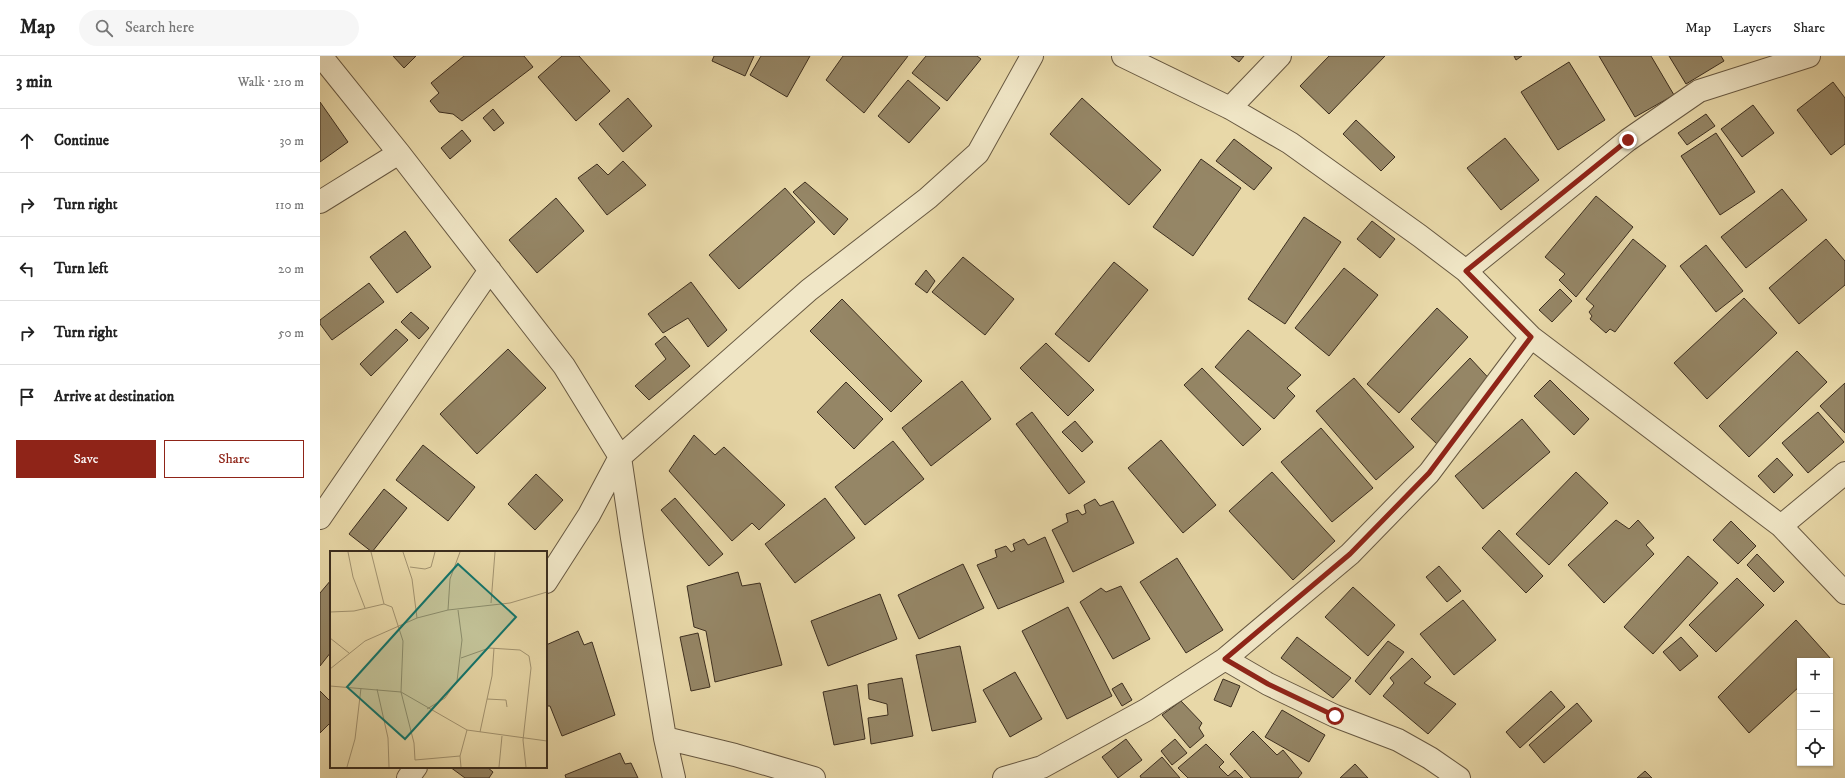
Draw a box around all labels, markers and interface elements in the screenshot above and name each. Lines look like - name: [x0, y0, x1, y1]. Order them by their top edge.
- search box: [79, 10, 359, 46]
- text: Map: [20, 16, 55, 39]
- icon: search: [93, 17, 115, 39]
- text: Search here: [125, 18, 194, 37]
- text: Map: [1685, 19, 1711, 37]
- text: Layers: [1733, 19, 1771, 37]
- text: Share: [1793, 19, 1825, 37]
- text: 3 min: [16, 71, 52, 93]
- text: Walk · 210 m: [238, 74, 304, 90]
- icon: ahead: [16, 130, 38, 152]
- text: Continue: [54, 131, 109, 150]
- route end: [1619, 131, 1637, 149]
- text: 30 m: [280, 133, 304, 149]
- icon: right: [16, 194, 38, 216]
- text: Turn right: [54, 195, 117, 214]
- text: 110 m: [275, 197, 304, 213]
- icon: left: [16, 258, 38, 280]
- text: Turn left: [54, 259, 108, 278]
- text: 20 m: [278, 261, 304, 277]
- icon: right: [16, 322, 38, 344]
- text: Turn right: [54, 323, 117, 342]
- text: 50 m: [278, 325, 304, 341]
- icon: arrive: [16, 386, 38, 408]
- text: Arrive at destination: [54, 387, 174, 406]
- button: Save: [16, 440, 156, 478]
- button: Share: [164, 440, 304, 478]
- inset map: [330, 551, 547, 768]
- map controls: [1797, 658, 1833, 766]
- button: +: [1797, 658, 1833, 694]
- button: −: [1797, 694, 1833, 730]
- route start: [1326, 707, 1344, 725]
- button: locate: [1797, 730, 1833, 766]

